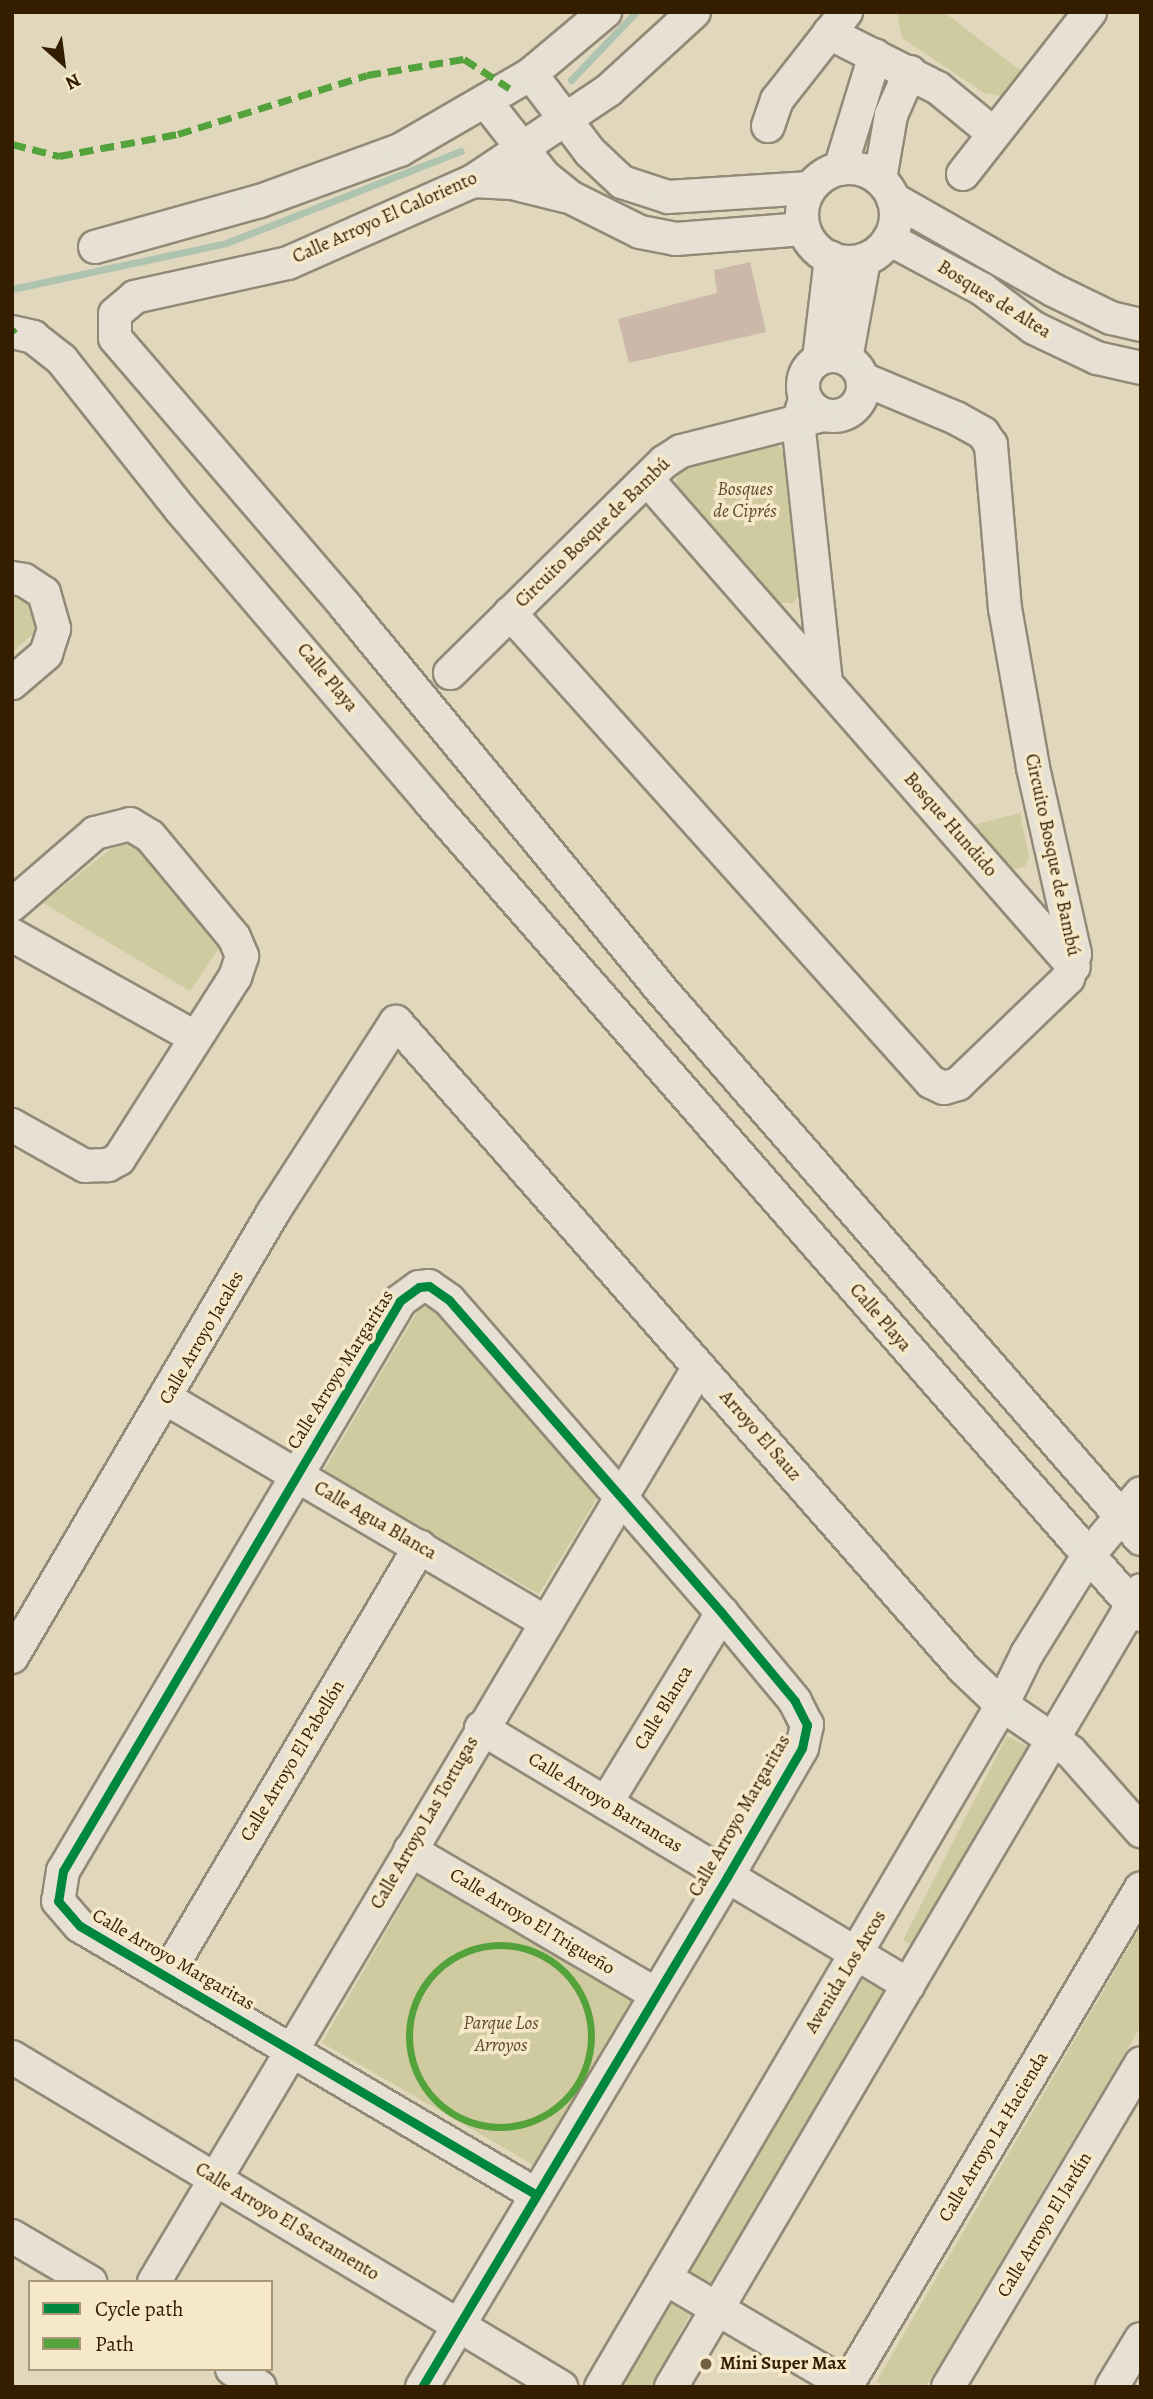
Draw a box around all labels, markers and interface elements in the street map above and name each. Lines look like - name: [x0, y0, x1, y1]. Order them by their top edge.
- north arrow: [28, 28, 98, 98]
- text: N: [61, 67, 85, 96]
- street label: Calle Arroyo El Caloriento: [289, 167, 481, 269]
- street label: Bosques de Altea: [933, 256, 1055, 344]
- street label: Circuito Bosque de Bambú: [511, 453, 675, 613]
- park label: Bosques de Ciprés: [713, 479, 777, 523]
- street label: Calle Playa: [292, 639, 362, 717]
- street label: Circuito Bosque de Bambú: [1019, 752, 1085, 958]
- street label: Bosque Hundido: [898, 768, 1002, 882]
- street label: Calle Arroyo Jacales: [155, 1267, 249, 1409]
- street label: Calle Playa: [844, 1279, 916, 1357]
- street label: Calle Arroyo Margaritas: [283, 1286, 399, 1454]
- street label: Arroyo El Sauz: [714, 1386, 806, 1486]
- street label: Calle Agua Blanca: [310, 1477, 440, 1565]
- street label: Calle Blanca: [630, 1662, 698, 1754]
- street label: Calle Arroyo El Pabellón: [236, 1676, 350, 1846]
- street label: Calle Arroyo Margaritas: [684, 1731, 796, 1901]
- street label: Calle Arroyo Las Tortugas: [366, 1732, 484, 1914]
- street label: Calle Arroyo Barrancas: [524, 1748, 686, 1858]
- street label: Calle Arroyo El Trigueño: [445, 1864, 619, 1980]
- street label: Calle Arroyo Margaritas: [88, 1904, 258, 2016]
- street label: Avenida Los Arcos: [800, 1906, 892, 2038]
- park label: Parque Los Arroyos: [463, 2013, 539, 2057]
- street label: Calle Arroyo La Hacienda: [934, 2048, 1054, 2226]
- street label: Calle Arroyo El Jardín: [993, 2148, 1097, 2302]
- street label: Calle Arroyo El Sacramento: [191, 2158, 383, 2286]
- legend: [28, 2280, 273, 2371]
- text: Cycle path: [95, 2295, 184, 2323]
- text: Path: [95, 2330, 134, 2358]
- place label: Mini Super Max: [720, 2353, 846, 2375]
- marker: Mini Super Max: [698, 2356, 714, 2372]

